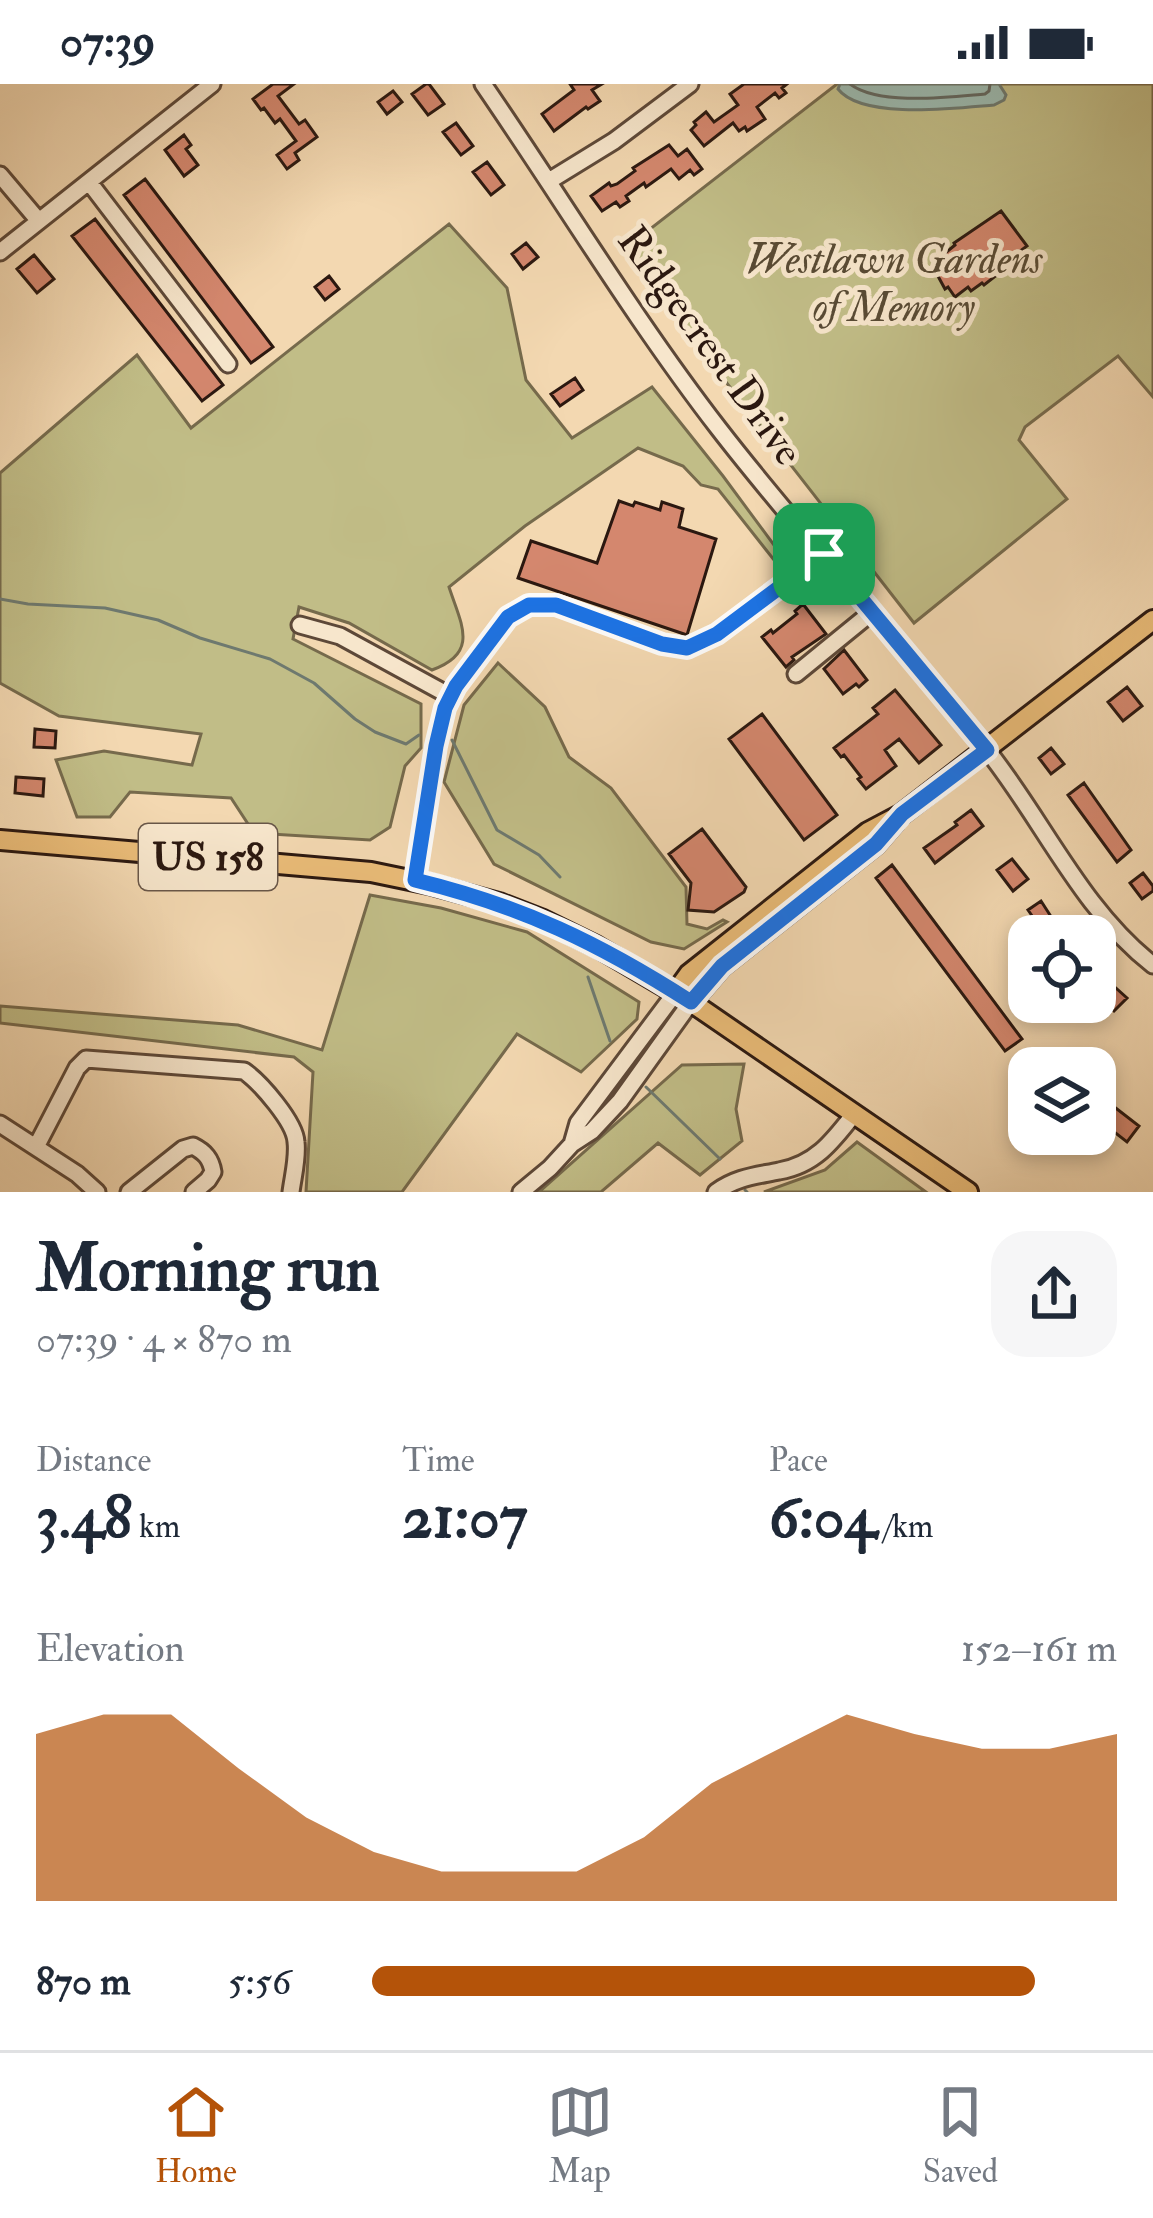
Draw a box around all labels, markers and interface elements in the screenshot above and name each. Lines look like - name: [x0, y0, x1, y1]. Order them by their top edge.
- text: 07:39: [60, 14, 155, 70]
- street label: Ridgecrest Drive: [606, 216, 814, 476]
- park label: Westlawn Gardens of Memory: [746, 234, 1044, 334]
- pin: [773, 503, 875, 605]
- icon: arrive: [791, 521, 857, 587]
- road number: US 158: [139, 824, 277, 890]
- map controls: [1008, 915, 1116, 1155]
- button: locate: [1008, 915, 1116, 1023]
- button: layers: [1008, 1047, 1116, 1155]
- text: Morning run: [36, 1228, 380, 1311]
- button: share: [991, 1231, 1117, 1357]
- text: 07:39 · 4 × 870 m: [36, 1315, 292, 1364]
- text: Distance: [36, 1440, 151, 1481]
- text: Time: [402, 1440, 474, 1481]
- text: Pace: [769, 1440, 828, 1481]
- text: 3.48: [36, 1481, 132, 1556]
- text: 21:07: [402, 1481, 527, 1556]
- text: 6:04: [769, 1481, 877, 1556]
- text: km: [132, 1506, 180, 1547]
- text: /km: [877, 1506, 933, 1547]
- text: Elevation: [36, 1624, 185, 1673]
- text: 152–161 m: [961, 1624, 1117, 1673]
- text: 870 m: [36, 1957, 131, 2006]
- text: 5:56: [228, 1957, 291, 2006]
- tab: Home: [155, 2079, 237, 2192]
- tab: Map: [547, 2079, 613, 2192]
- tab: Saved: [923, 2079, 998, 2192]

